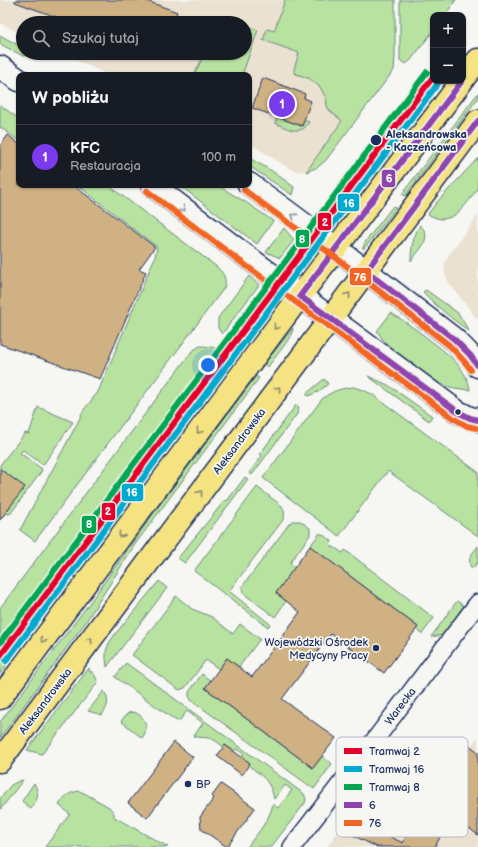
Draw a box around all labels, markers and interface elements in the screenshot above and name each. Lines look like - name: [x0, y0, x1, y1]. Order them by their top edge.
- map controls: [430, 12, 466, 84]
- button: +: [430, 12, 466, 48]
- search box: [16, 16, 252, 60]
- icon: search: [30, 27, 52, 49]
- text: Szukaj tutaj: [62, 29, 139, 48]
- button: −: [430, 48, 466, 84]
- text: W pobliżu: [32, 88, 109, 108]
- pin: 1: [269, 89, 295, 119]
- place label: Aleksandrowska - Kaczeńcowa: [385, 128, 467, 154]
- marker: Aleksandrowska - Kaczeńcowa: [369, 133, 383, 147]
- text: KFC: [70, 139, 100, 158]
- text: 1: [42, 149, 48, 165]
- text: 100 m: [201, 149, 236, 165]
- text: Restauracja: [70, 158, 141, 174]
- line badge: 6: [381, 169, 396, 188]
- text: 6: [386, 172, 393, 185]
- line badge: 16: [337, 193, 360, 212]
- text: 16: [343, 197, 355, 210]
- one-way arrow: [178, 204, 185, 211]
- line badge: 2: [317, 212, 332, 231]
- one-way arrow: [291, 214, 298, 221]
- text: 2: [322, 216, 329, 229]
- line badge: 8: [295, 229, 310, 248]
- text: 8: [299, 233, 306, 246]
- line badge: 76: [349, 267, 372, 286]
- text: 76: [354, 271, 367, 284]
- one-way arrow: [343, 292, 351, 299]
- one-way arrow: [274, 323, 281, 330]
- your location: [198, 355, 218, 375]
- one-way arrow: [273, 386, 280, 393]
- street label: Aleksandrowska: [210, 406, 268, 477]
- unlabelled marker: [453, 407, 463, 417]
- one-way arrow: [197, 427, 204, 434]
- line badge: 16: [121, 483, 144, 502]
- text: 16: [126, 486, 138, 499]
- one-way arrow: [195, 491, 202, 498]
- line badge: 2: [101, 502, 116, 521]
- text: 2: [105, 505, 112, 518]
- line badge: 8: [81, 515, 97, 534]
- text: 8: [86, 518, 93, 531]
- one-way arrow: [119, 531, 126, 538]
- one-way arrow: [41, 635, 48, 642]
- place label: Wojewódzki Ośrodek Medycyny Pracy: [265, 636, 369, 662]
- one-way arrow: [85, 637, 92, 644]
- marker: Wojewódzki Ośrodek Medycyny Pracy: [371, 643, 381, 653]
- street label: Aleksandrowska: [16, 666, 74, 737]
- street label: Warecka: [382, 685, 419, 727]
- legend: [336, 737, 468, 837]
- text: Tramwaj 2: [369, 745, 420, 758]
- text: Tramwaj 16: [369, 763, 424, 776]
- place label: BP: [196, 778, 211, 791]
- marker: BP: [183, 779, 193, 789]
- text: Tramwaj 8: [369, 781, 420, 794]
- text: 6: [369, 799, 376, 812]
- text: 76: [369, 817, 381, 830]

